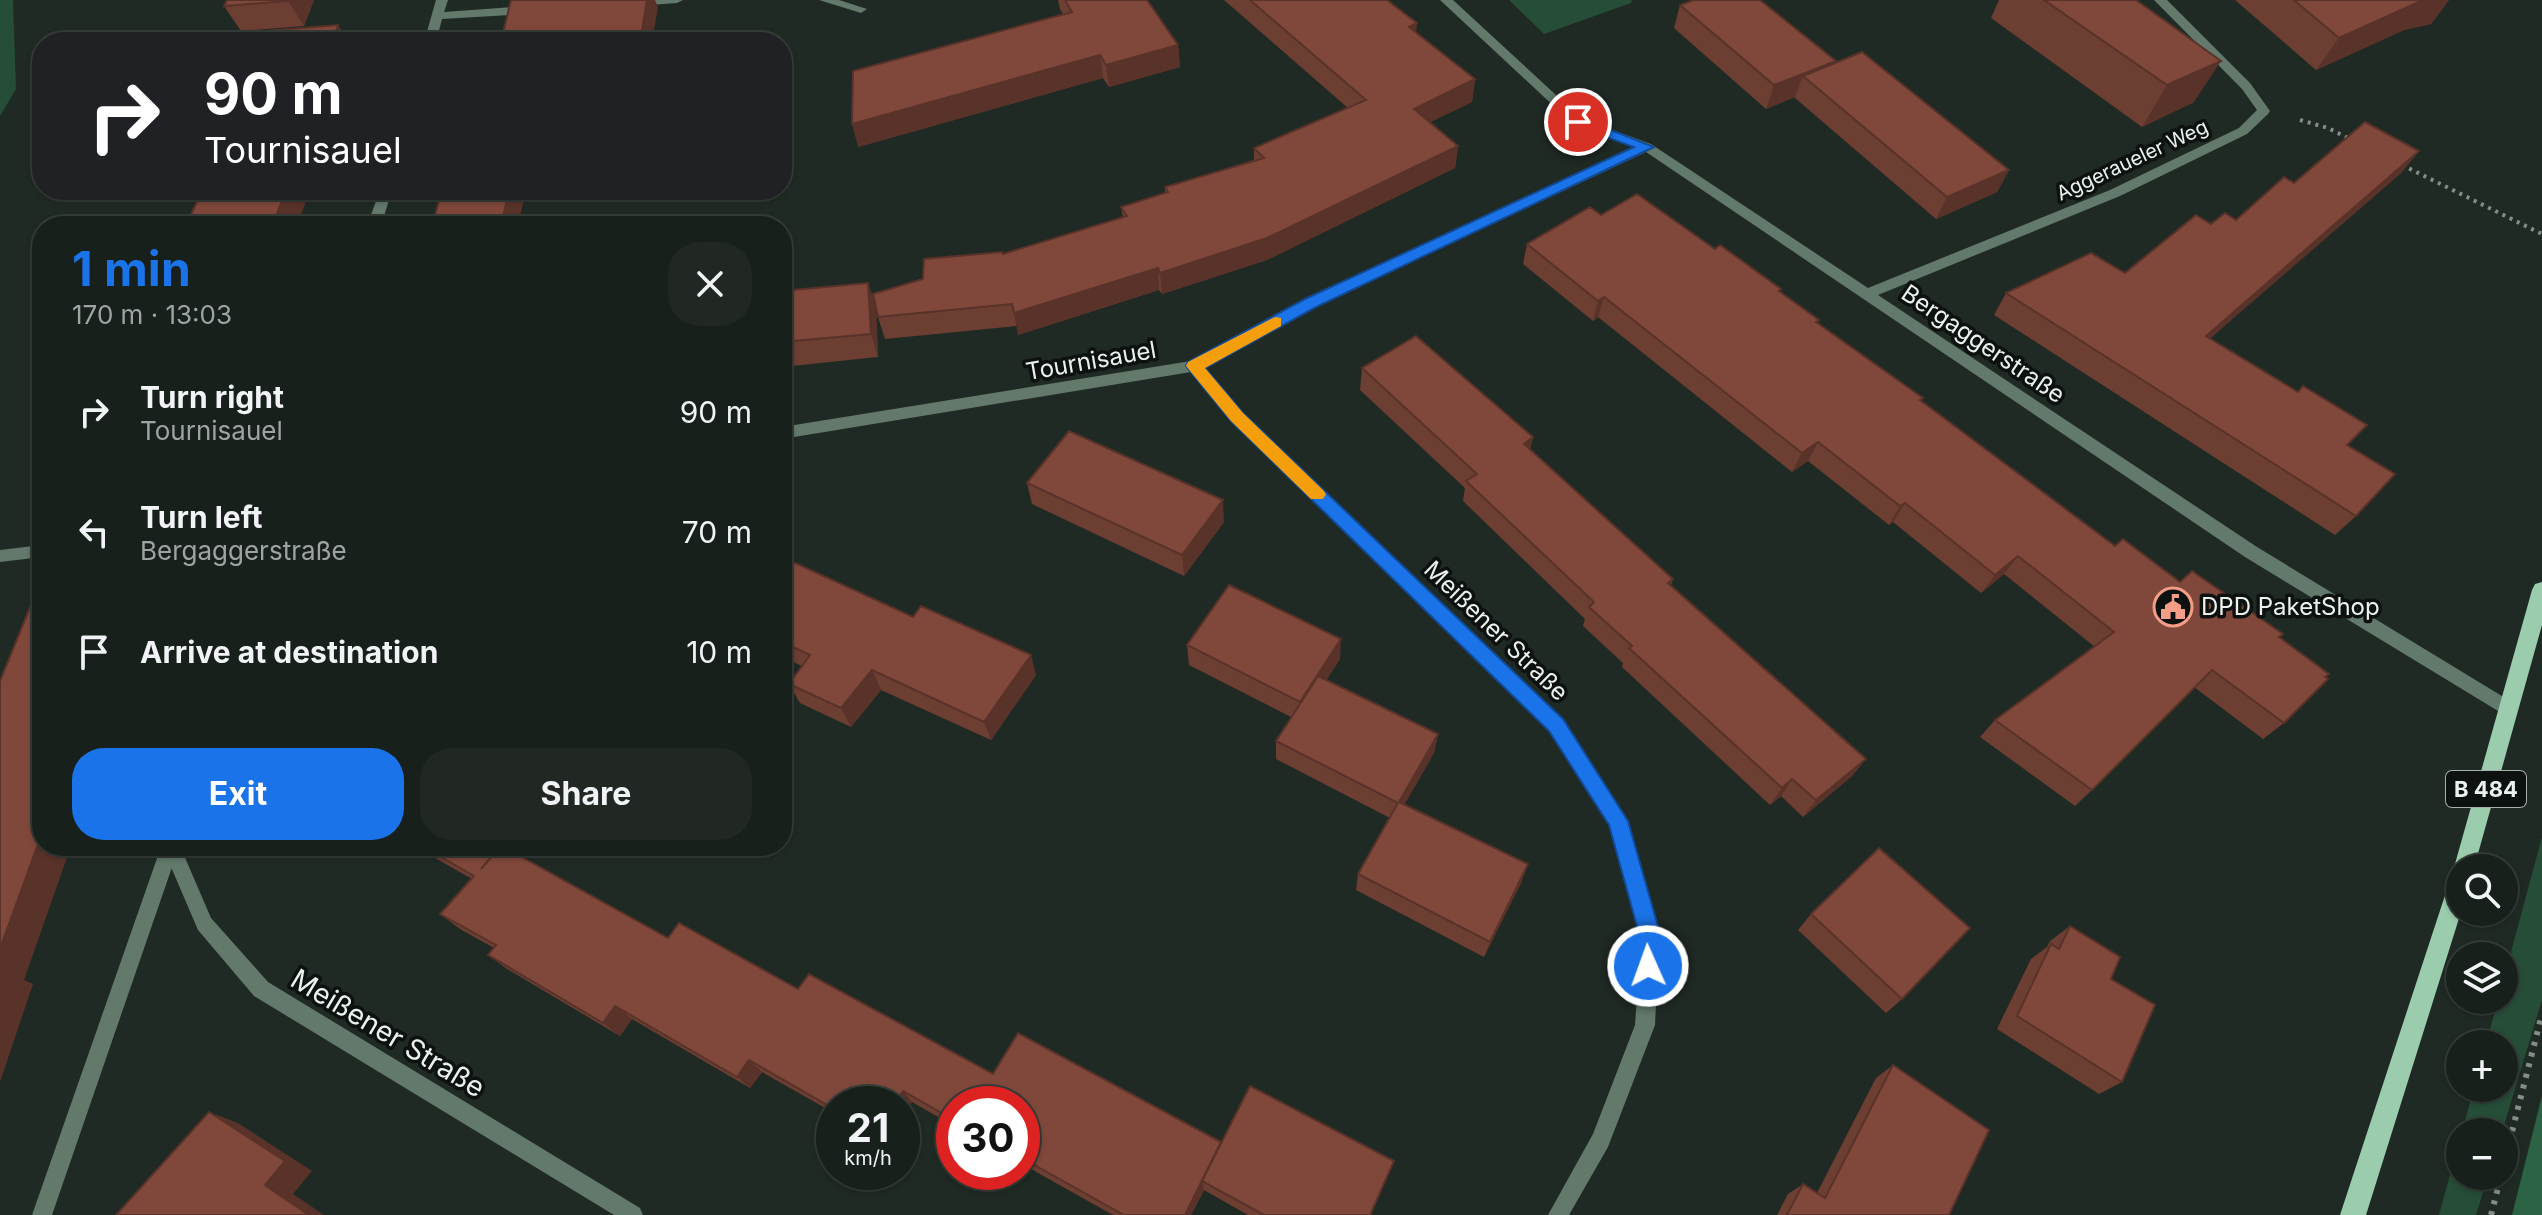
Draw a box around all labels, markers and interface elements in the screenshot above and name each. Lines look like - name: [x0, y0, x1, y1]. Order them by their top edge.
- text: 90 m: [204, 60, 343, 128]
- icon: right: [72, 64, 176, 168]
- pin: [1544, 88, 1612, 156]
- icon: arrive: [1556, 100, 1600, 144]
- street label: Aggeraueler Weg: [2052, 114, 2212, 206]
- text: Tournisauel: [204, 128, 402, 172]
- text: 1 min: [72, 239, 191, 298]
- button: close: [668, 242, 752, 326]
- street label: Bergaggerstraße: [1896, 278, 2070, 409]
- text: 170 m · 13:03: [72, 299, 232, 330]
- street label: Tournisauel: [1024, 335, 1158, 386]
- text: Turn right: [140, 379, 284, 415]
- icon: right: [72, 390, 116, 434]
- text: 90 m: [680, 394, 752, 430]
- text: Tournisauel: [140, 415, 283, 446]
- text: Turn left: [140, 499, 262, 535]
- icon: left: [72, 510, 116, 554]
- text: 70 m: [682, 514, 752, 550]
- text: Bergaggerstraße: [140, 535, 347, 566]
- street label: Meißener Straße: [1418, 555, 1574, 707]
- public building icon: DPD PaketShop: [2152, 586, 2194, 628]
- place label: DPD PaketShop: [2201, 592, 2380, 621]
- icon: arrive: [72, 630, 116, 674]
- text: Arrive at destination: [140, 634, 438, 670]
- text: 10 m: [686, 634, 752, 670]
- button: Exit: [72, 748, 404, 840]
- button: Share: [420, 748, 752, 840]
- road number: B 484: [2446, 771, 2526, 807]
- map controls: [2446, 854, 2518, 1190]
- button: search: [2446, 854, 2518, 926]
- position arrow: [1606, 924, 1690, 1008]
- button: layers: [2446, 942, 2518, 1014]
- street label: Meißener Straße: [285, 962, 491, 1104]
- button: +: [2446, 1030, 2518, 1102]
- speed limit sign: 30: [936, 1086, 1040, 1190]
- text: 21: [847, 1103, 889, 1152]
- button: −: [2446, 1118, 2518, 1190]
- text: km/h: [844, 1146, 892, 1170]

